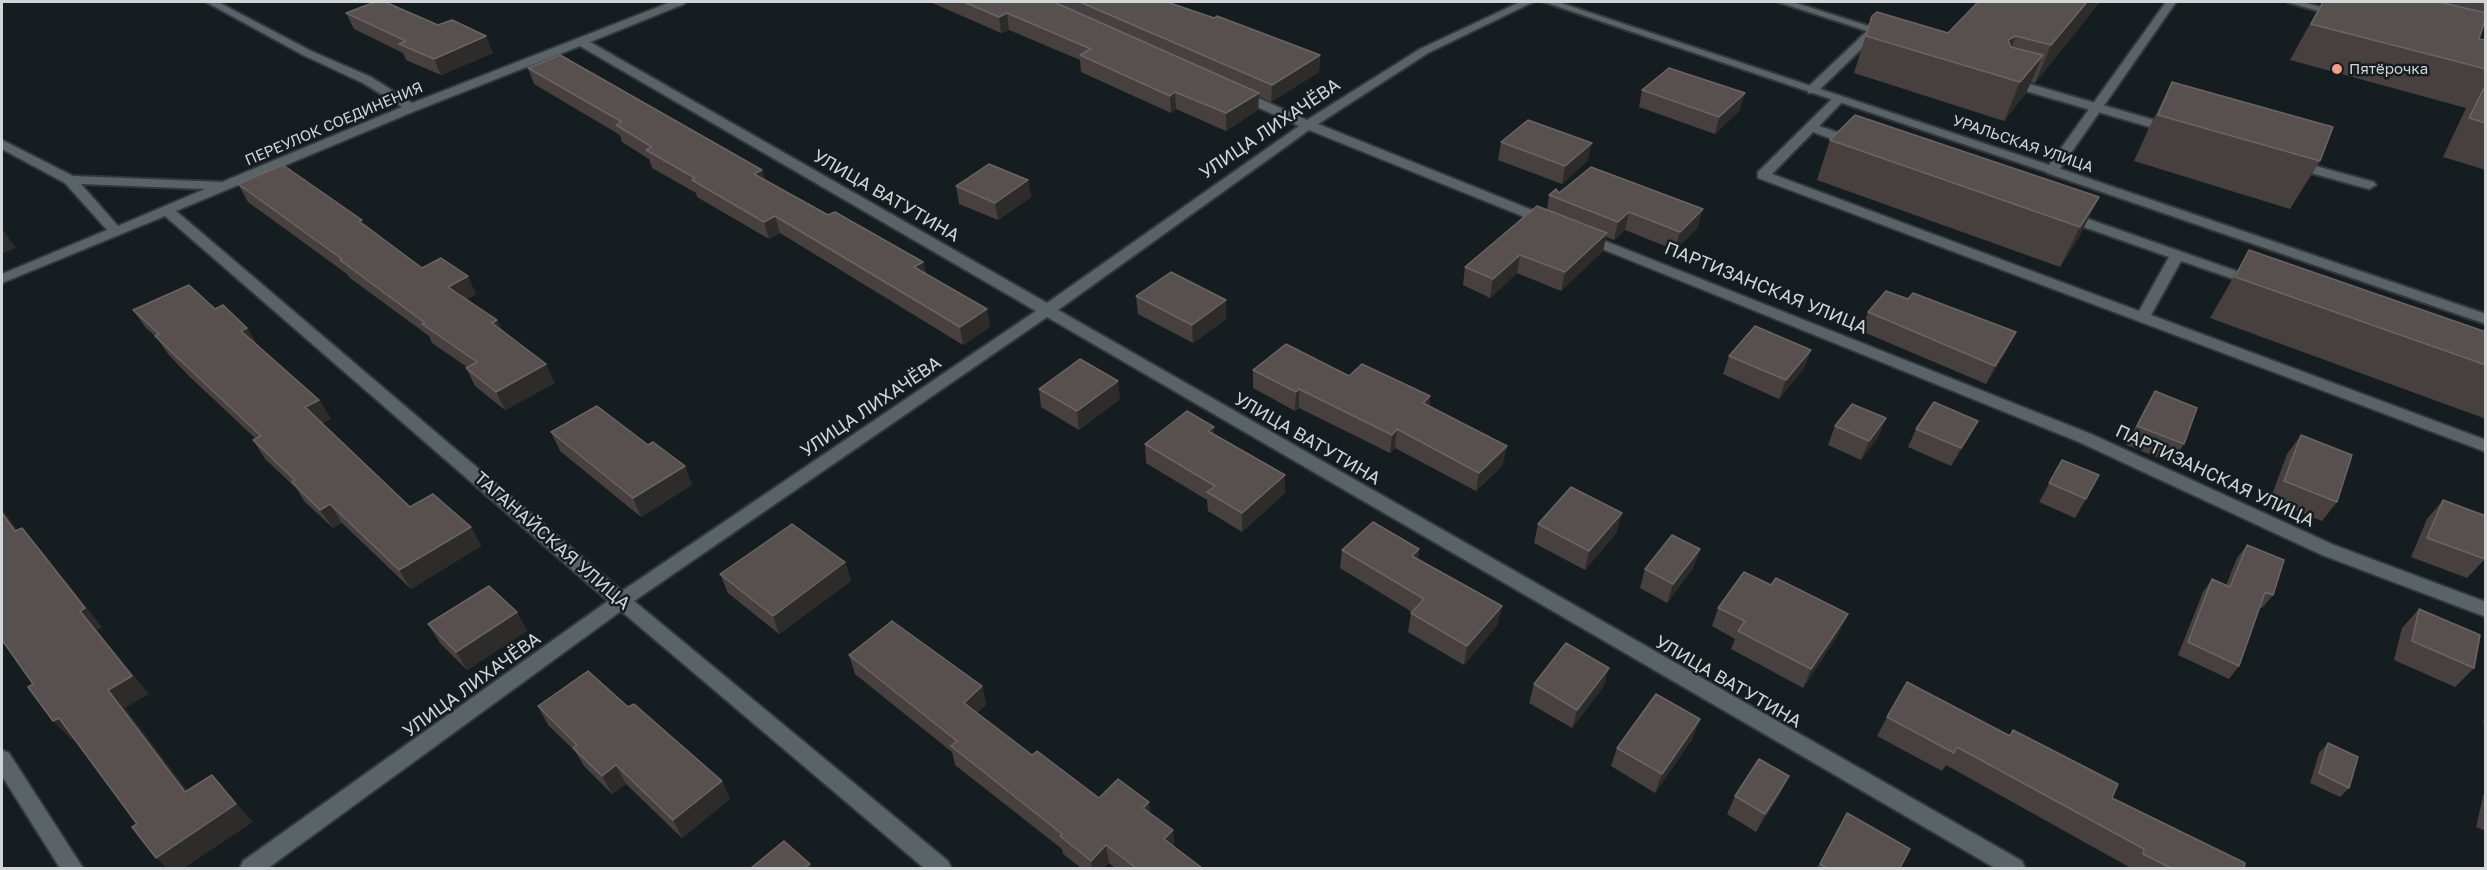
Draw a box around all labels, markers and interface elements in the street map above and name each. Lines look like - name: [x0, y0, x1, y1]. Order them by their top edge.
- place label: Пятёрочка: [2349, 60, 2428, 78]
- marker: Пятёрочка: [2330, 62, 2344, 76]
- street label: УЛИЦА ЛИХАЧЁВА: [1196, 74, 1344, 184]
- street label: ПЕРЕУЛОК СОЕДИНЕНИЯ: [242, 78, 426, 170]
- street label: УРАЛЬСКАЯ УЛИЦА: [1950, 111, 2096, 177]
- street label: УЛИЦА ВАТУТИНА: [809, 145, 963, 247]
- street label: ПАРТИЗАНСКАЯ УЛИЦА: [1661, 237, 1871, 339]
- street label: УЛИЦА ЛИХАЧЁВА: [797, 352, 945, 462]
- street label: УЛИЦА ВАТУТИНА: [1230, 388, 1384, 490]
- street label: ПАРТИЗАНСКАЯ УЛИЦА: [2112, 420, 2318, 532]
- street label: ТАГАНАЙСКАЯ УЛИЦА: [470, 467, 634, 615]
- street label: УЛИЦА ЛИХАЧЁВА: [399, 628, 545, 742]
- street label: УЛИЦА ВАТУТИНА: [1651, 631, 1805, 733]

